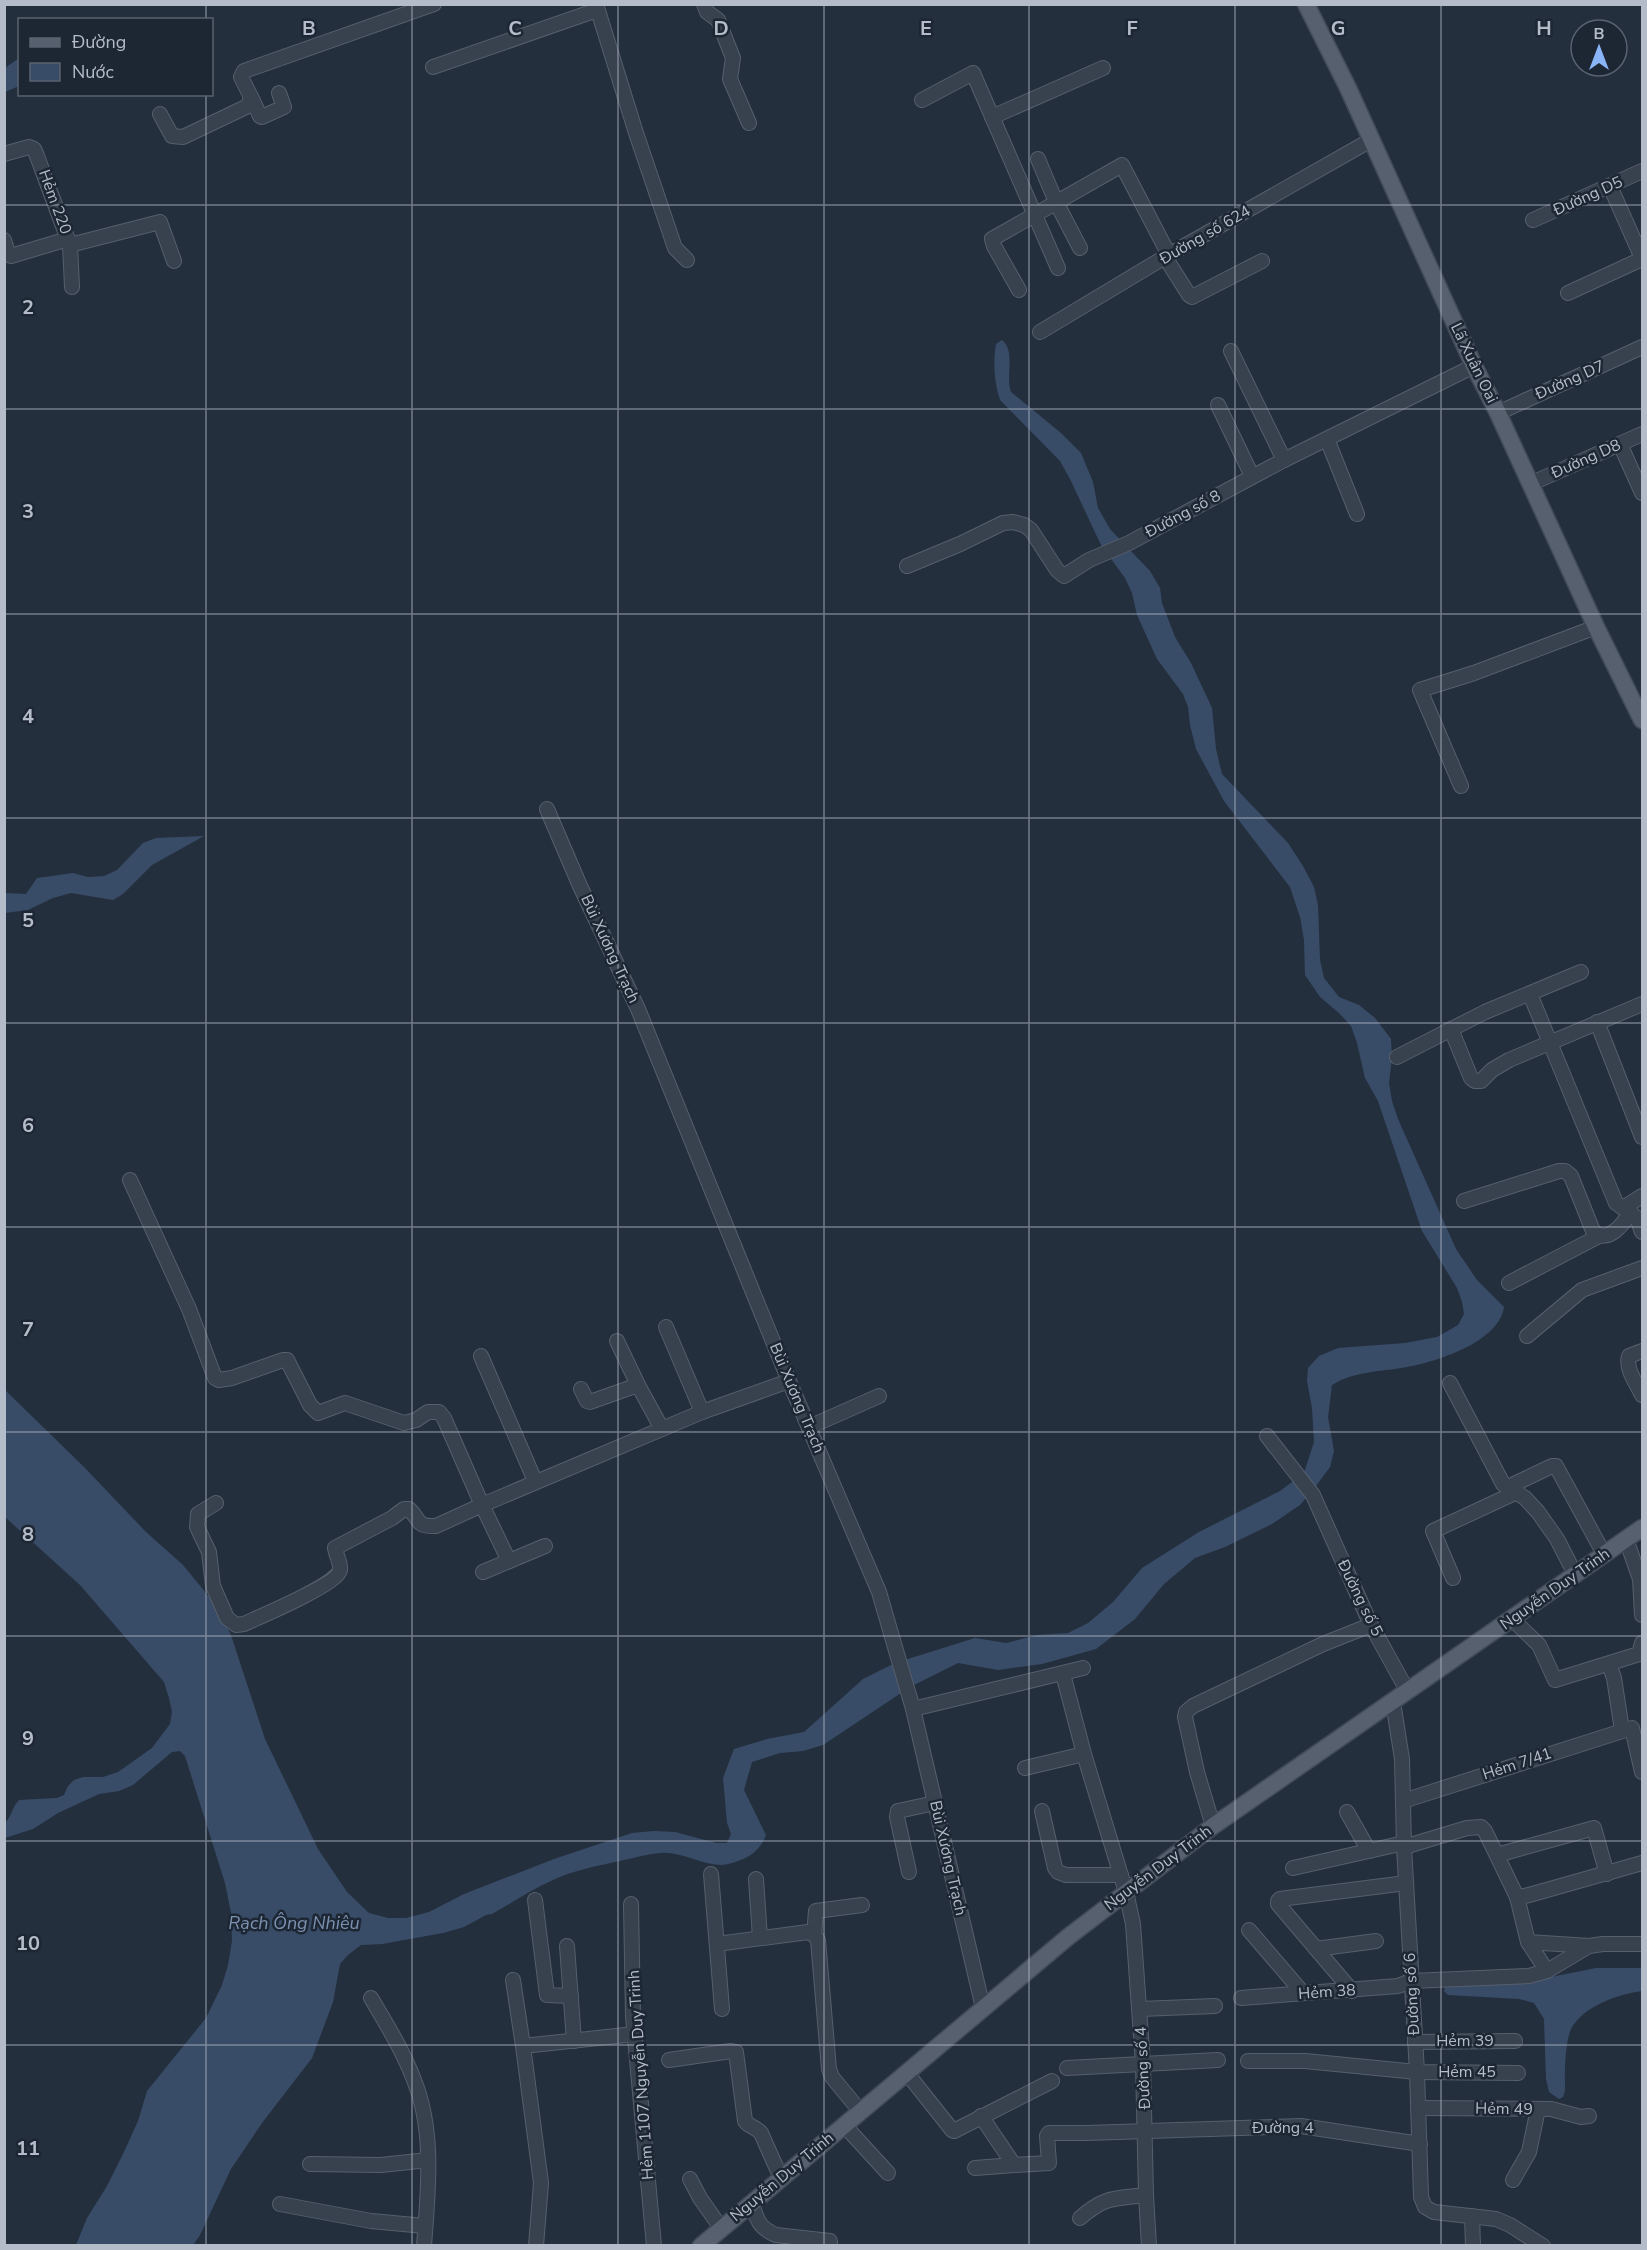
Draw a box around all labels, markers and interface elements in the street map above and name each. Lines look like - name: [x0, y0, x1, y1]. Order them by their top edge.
- text: B: [302, 15, 316, 42]
- text: C: [508, 15, 522, 42]
- text: D: [713, 15, 729, 42]
- text: E: [920, 15, 932, 42]
- text: F: [1126, 15, 1138, 42]
- text: G: [1331, 15, 1345, 42]
- text: H: [1536, 15, 1552, 42]
- legend: [18, 18, 213, 96]
- north arrow: [1569, 18, 1629, 78]
- text: B: [1593, 23, 1605, 45]
- text: Đường: [71, 30, 126, 54]
- text: Nước: [72, 60, 114, 84]
- street label: Hẻm 220: [33, 167, 77, 237]
- street label: Đường D5: [1549, 171, 1626, 221]
- street label: Đường số 624: [1155, 200, 1255, 270]
- text: 2: [22, 294, 34, 321]
- street label: Lã Xuân Oai: [1445, 319, 1503, 407]
- street label: Đường D7: [1531, 355, 1608, 405]
- street label: Đường D8: [1547, 434, 1624, 484]
- street label: Đường số 8: [1140, 485, 1225, 544]
- text: 3: [22, 498, 34, 525]
- text: 4: [22, 703, 34, 730]
- street label: Bùi Xương Trạch: [575, 891, 645, 1007]
- text: 5: [22, 907, 34, 934]
- text: 6: [22, 1112, 34, 1139]
- text: 7: [22, 1316, 34, 1343]
- street label: Bùi Xương Trạch: [764, 1340, 830, 1456]
- text: 8: [22, 1521, 34, 1548]
- street label: Nguyễn Duy Trinh: [1496, 1543, 1614, 1635]
- street label: Đường số 5: [1332, 1555, 1388, 1640]
- text: 9: [22, 1725, 34, 1752]
- street label: Hẻm 7/41: [1479, 1742, 1555, 1786]
- street label: Bùi Xương Trạch: [924, 1798, 972, 1918]
- street label: Nguyễn Duy Trinh: [1100, 1820, 1216, 1916]
- water label: Rạch Ông Nhiêu: [228, 1911, 360, 1935]
- text: 10: [16, 1930, 40, 1957]
- street label: Đường số 6: [1399, 1952, 1425, 2037]
- street label: Hẻm 1107 Nguyễn Duy Trinh: [623, 1969, 659, 2181]
- street label: Hẻm 38: [1297, 1979, 1357, 2005]
- street label: Đường số 4: [1130, 2026, 1156, 2111]
- street label: Hẻm 39: [1436, 2030, 1494, 2052]
- street label: Hẻm 45: [1438, 2061, 1496, 2083]
- street label: Hẻm 49: [1475, 2097, 1533, 2121]
- street label: Đường 4: [1251, 2117, 1314, 2139]
- street label: Nguyễn Duy Trinh: [725, 2127, 839, 2227]
- text: 11: [16, 2135, 40, 2162]

